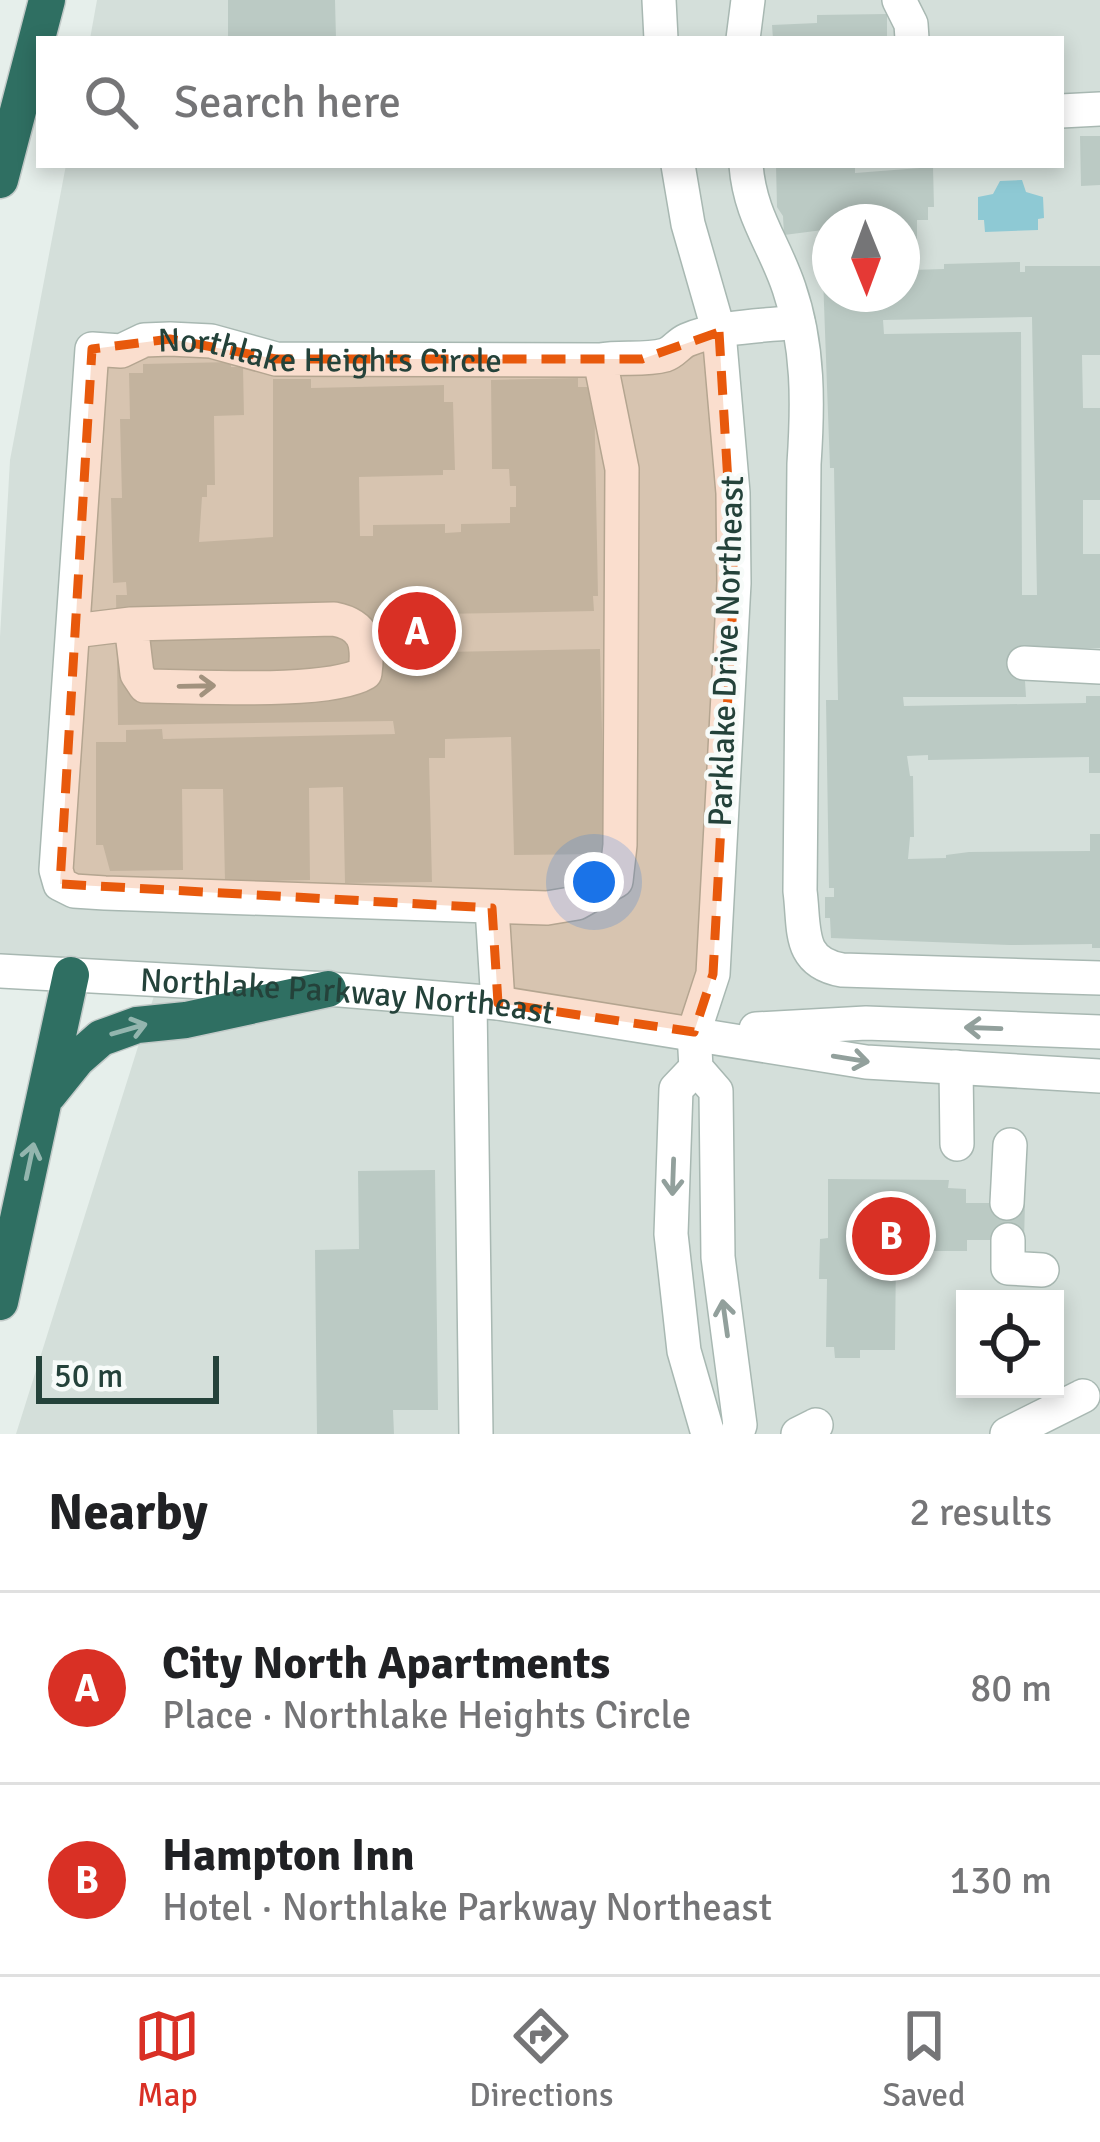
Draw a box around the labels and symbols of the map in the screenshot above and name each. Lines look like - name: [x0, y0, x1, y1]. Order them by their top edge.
- north arrow: [812, 204, 920, 312]
- street label: Northlake Heights Circle: [157, 320, 502, 382]
- street label: Parklake Drive Northeast: [700, 475, 753, 827]
- pin: A: [378, 586, 456, 676]
- one-way arrow: [177, 674, 216, 697]
- your location: [564, 852, 624, 912]
- street label: Northlake Parkway Northeast: [139, 960, 557, 1034]
- one-way arrow: [964, 1016, 1003, 1039]
- one-way arrow: [109, 1017, 147, 1039]
- one-way arrow: [831, 1048, 870, 1071]
- one-way arrow: [20, 1143, 42, 1182]
- one-way arrow: [662, 1157, 685, 1196]
- pin: B: [852, 1191, 930, 1281]
- one-way arrow: [713, 1300, 736, 1339]
- scale bar: [36, 1350, 219, 1403]

